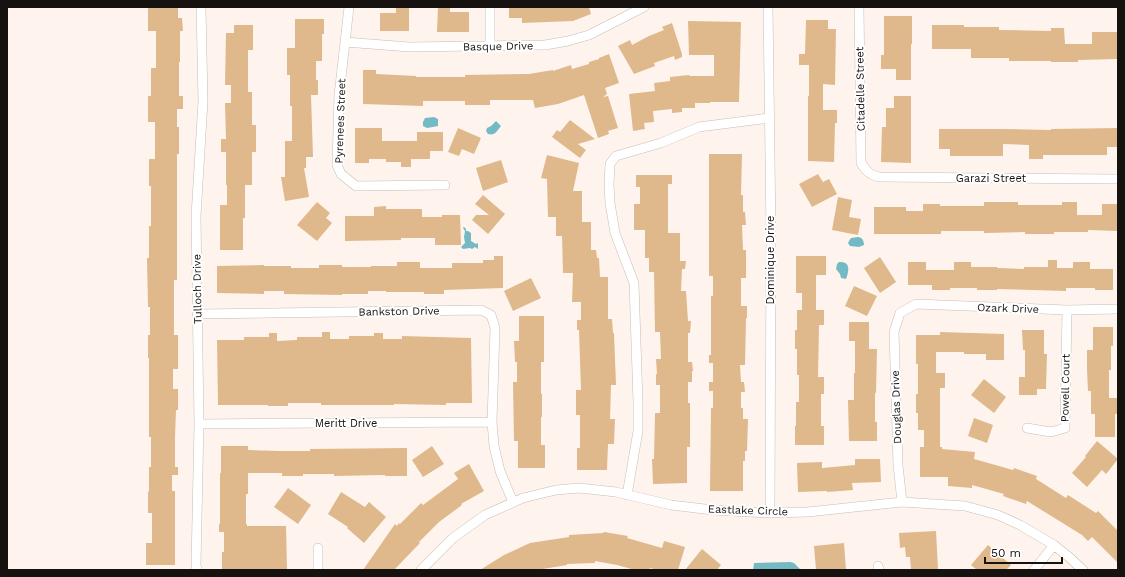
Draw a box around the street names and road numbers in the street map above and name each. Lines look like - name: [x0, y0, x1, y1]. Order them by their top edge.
- street label: Basque Drive: [463, 39, 533, 54]
- street label: Citadelle Street: [853, 46, 868, 131]
- street label: Pyrenees Street: [333, 78, 348, 164]
- street label: Garazi Street: [956, 172, 1027, 185]
- street label: Dominique Drive: [764, 216, 777, 304]
- street label: Tulloch Drive: [190, 254, 205, 324]
- street label: Ozark Drive: [977, 301, 1039, 316]
- street label: Bankston Drive: [358, 304, 440, 319]
- street label: Powell Court: [1058, 353, 1073, 422]
- street label: Douglas Drive: [889, 370, 904, 444]
- street label: Meritt Drive: [315, 417, 377, 430]
- street label: Eastlake Circle: [708, 503, 788, 518]

